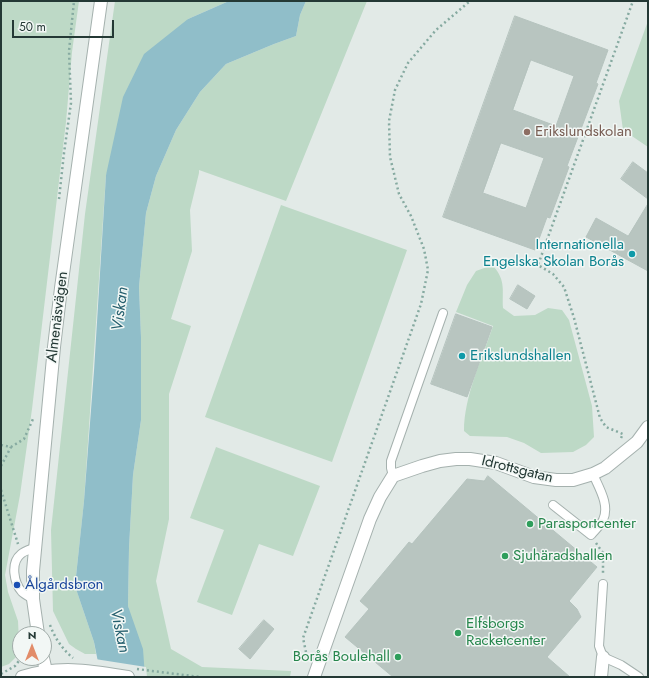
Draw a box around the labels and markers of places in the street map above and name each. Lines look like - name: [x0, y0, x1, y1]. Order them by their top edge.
- place label: Erikslundskolan: [535, 123, 632, 141]
- marker: Erikslundskolan: [522, 127, 532, 137]
- place label: Internationella Engelska Skolan Borås: [483, 236, 624, 271]
- marker: Internationella Engelska Skolan Borås: [627, 249, 637, 259]
- place label: Erikslundshallen: [470, 347, 571, 365]
- marker: Erikslundshallen: [457, 351, 467, 361]
- place label: Parasportcenter: [538, 515, 636, 533]
- marker: Parasportcenter: [525, 519, 535, 529]
- place label: Sjuhäradshallen: [513, 547, 613, 565]
- marker: Sjuhäradshallen: [500, 551, 510, 561]
- place label: Ålgårdsbron: [25, 576, 103, 594]
- marker: Ålgårdsbron: [12, 580, 22, 590]
- place label: Elfsborgs Racketcenter: [466, 615, 546, 650]
- marker: Elfsborgs Racketcenter: [453, 628, 463, 638]
- place label: Borås Boulehall: [293, 648, 390, 666]
- marker: Borås Boulehall: [393, 652, 403, 662]

